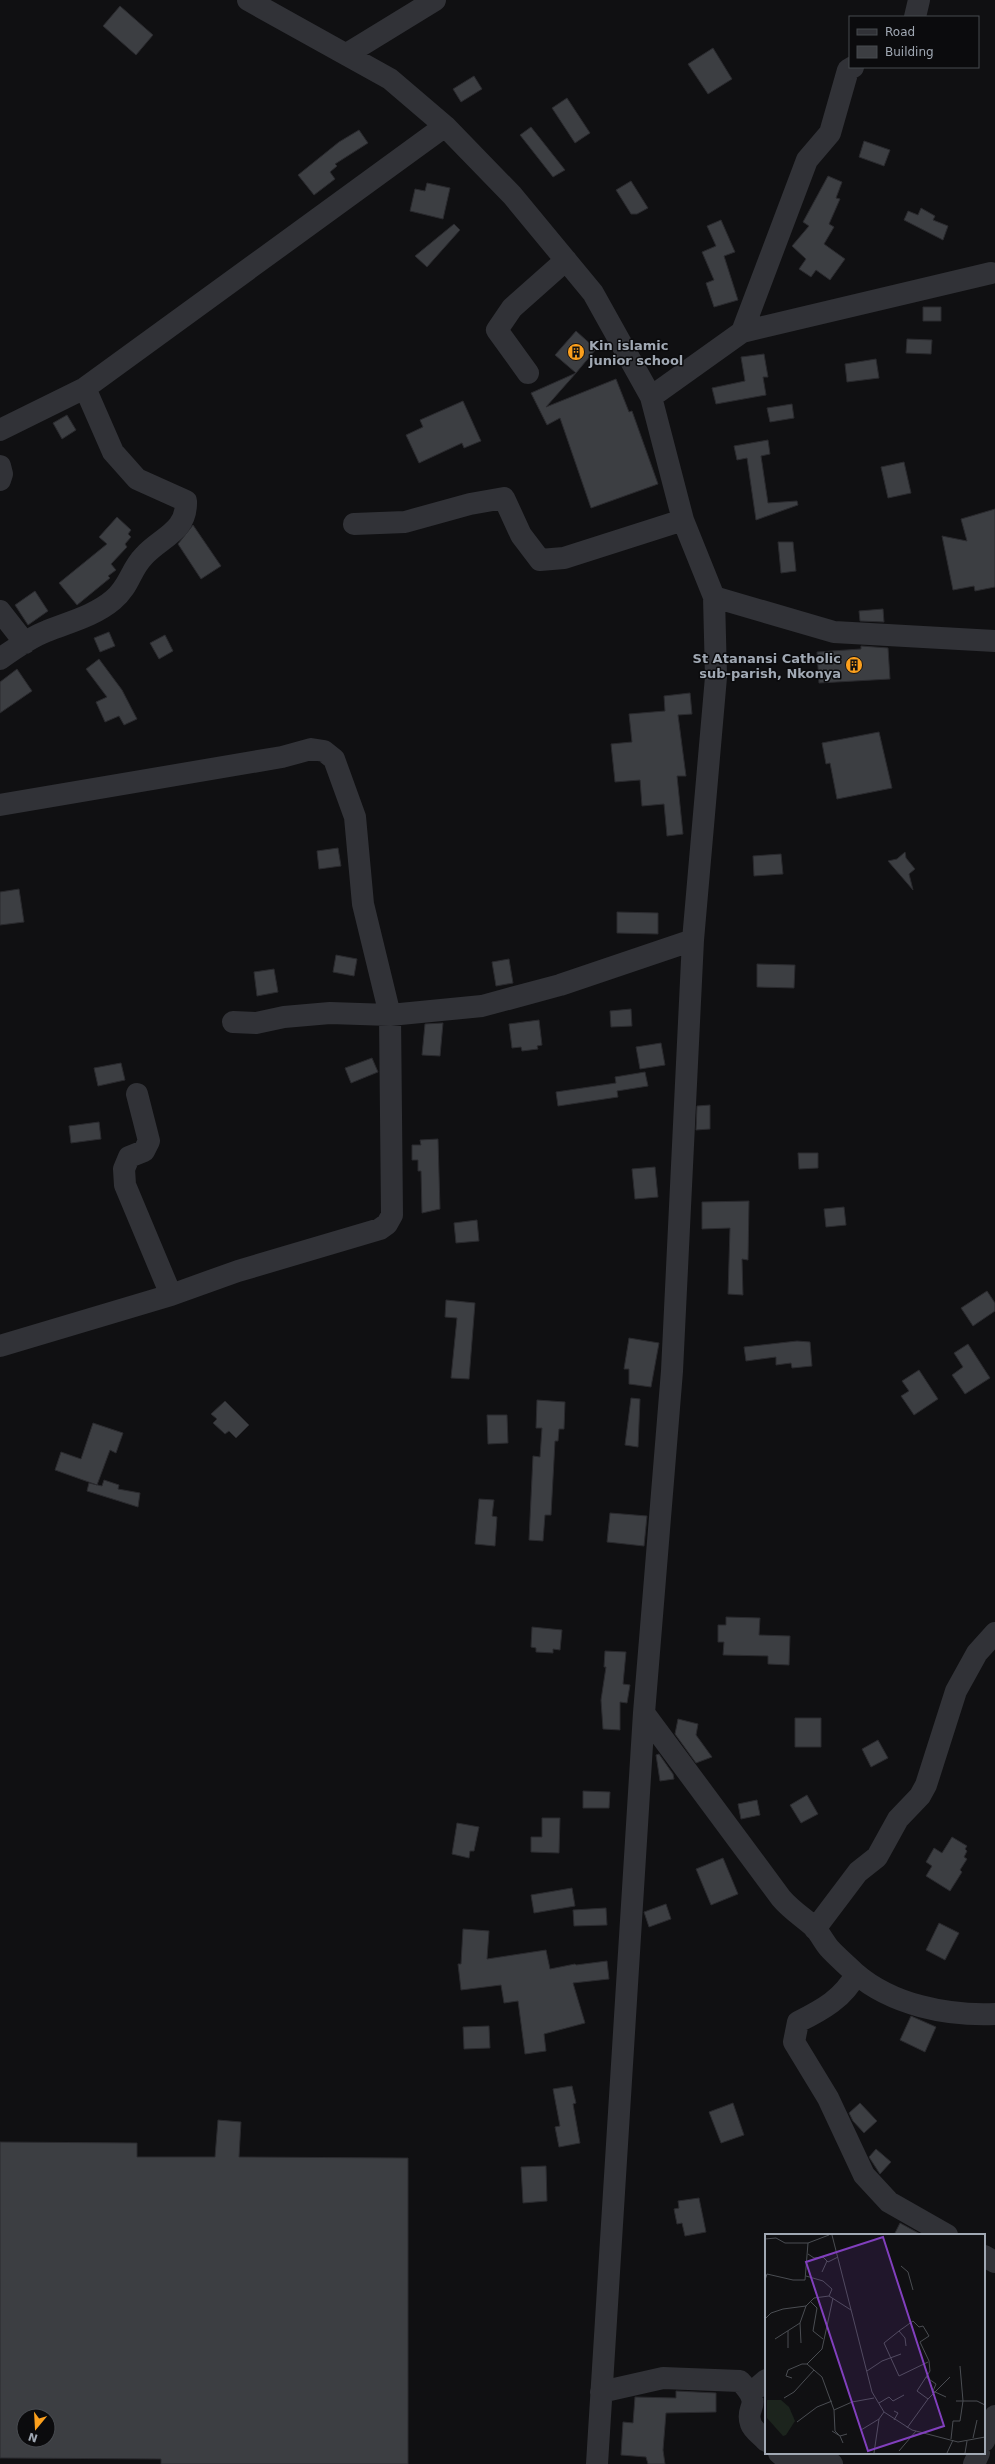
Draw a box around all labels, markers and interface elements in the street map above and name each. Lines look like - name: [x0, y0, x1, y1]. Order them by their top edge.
- legend: [849, 16, 979, 68]
- text: Road: [885, 25, 915, 39]
- text: Building: [885, 45, 934, 59]
- place label: Kin islamic junior school: [588, 338, 683, 368]
- building icon: Kin islamic junior school: [566, 342, 586, 362]
- place label: St Atanansi Catholic sub-parish, Nkonya: [693, 651, 841, 681]
- building icon: St Atanansi Catholic sub-parish, Nkonya: [844, 655, 864, 675]
- inset map: [765, 2234, 985, 2454]
- north arrow: [16, 2408, 56, 2448]
- text: N: [27, 2429, 39, 2445]

